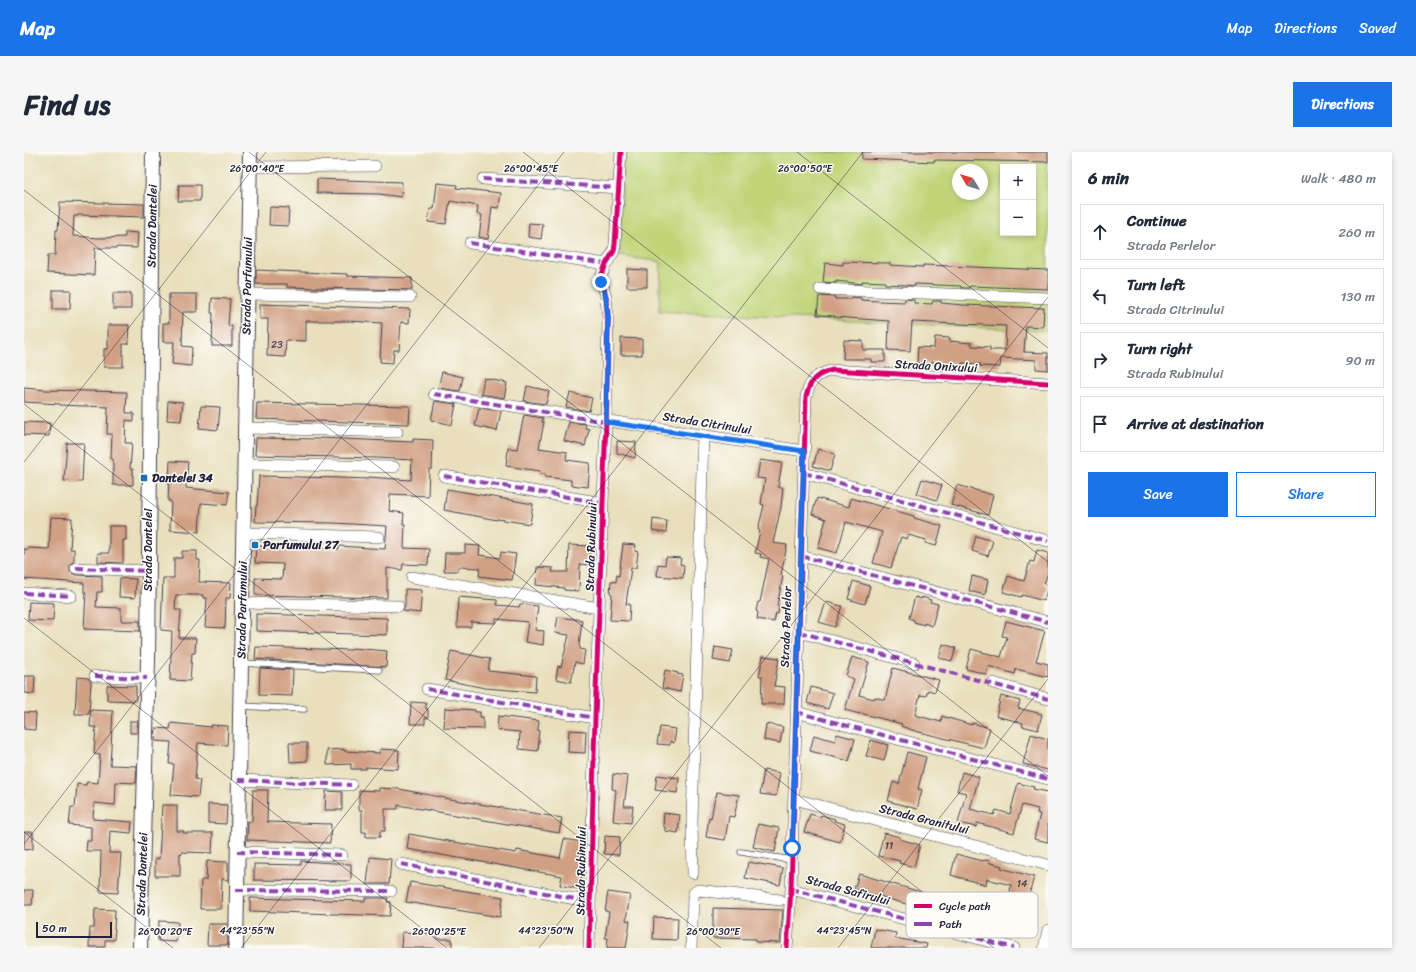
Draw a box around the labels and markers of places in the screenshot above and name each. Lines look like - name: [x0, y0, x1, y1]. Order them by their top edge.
- place label: Dantelei 34: [152, 467, 213, 489]
- marker: Dantelei 34: [139, 473, 149, 483]
- place label: Parfumului 27: [263, 534, 340, 556]
- marker: Parfumului 27: [250, 540, 260, 550]

